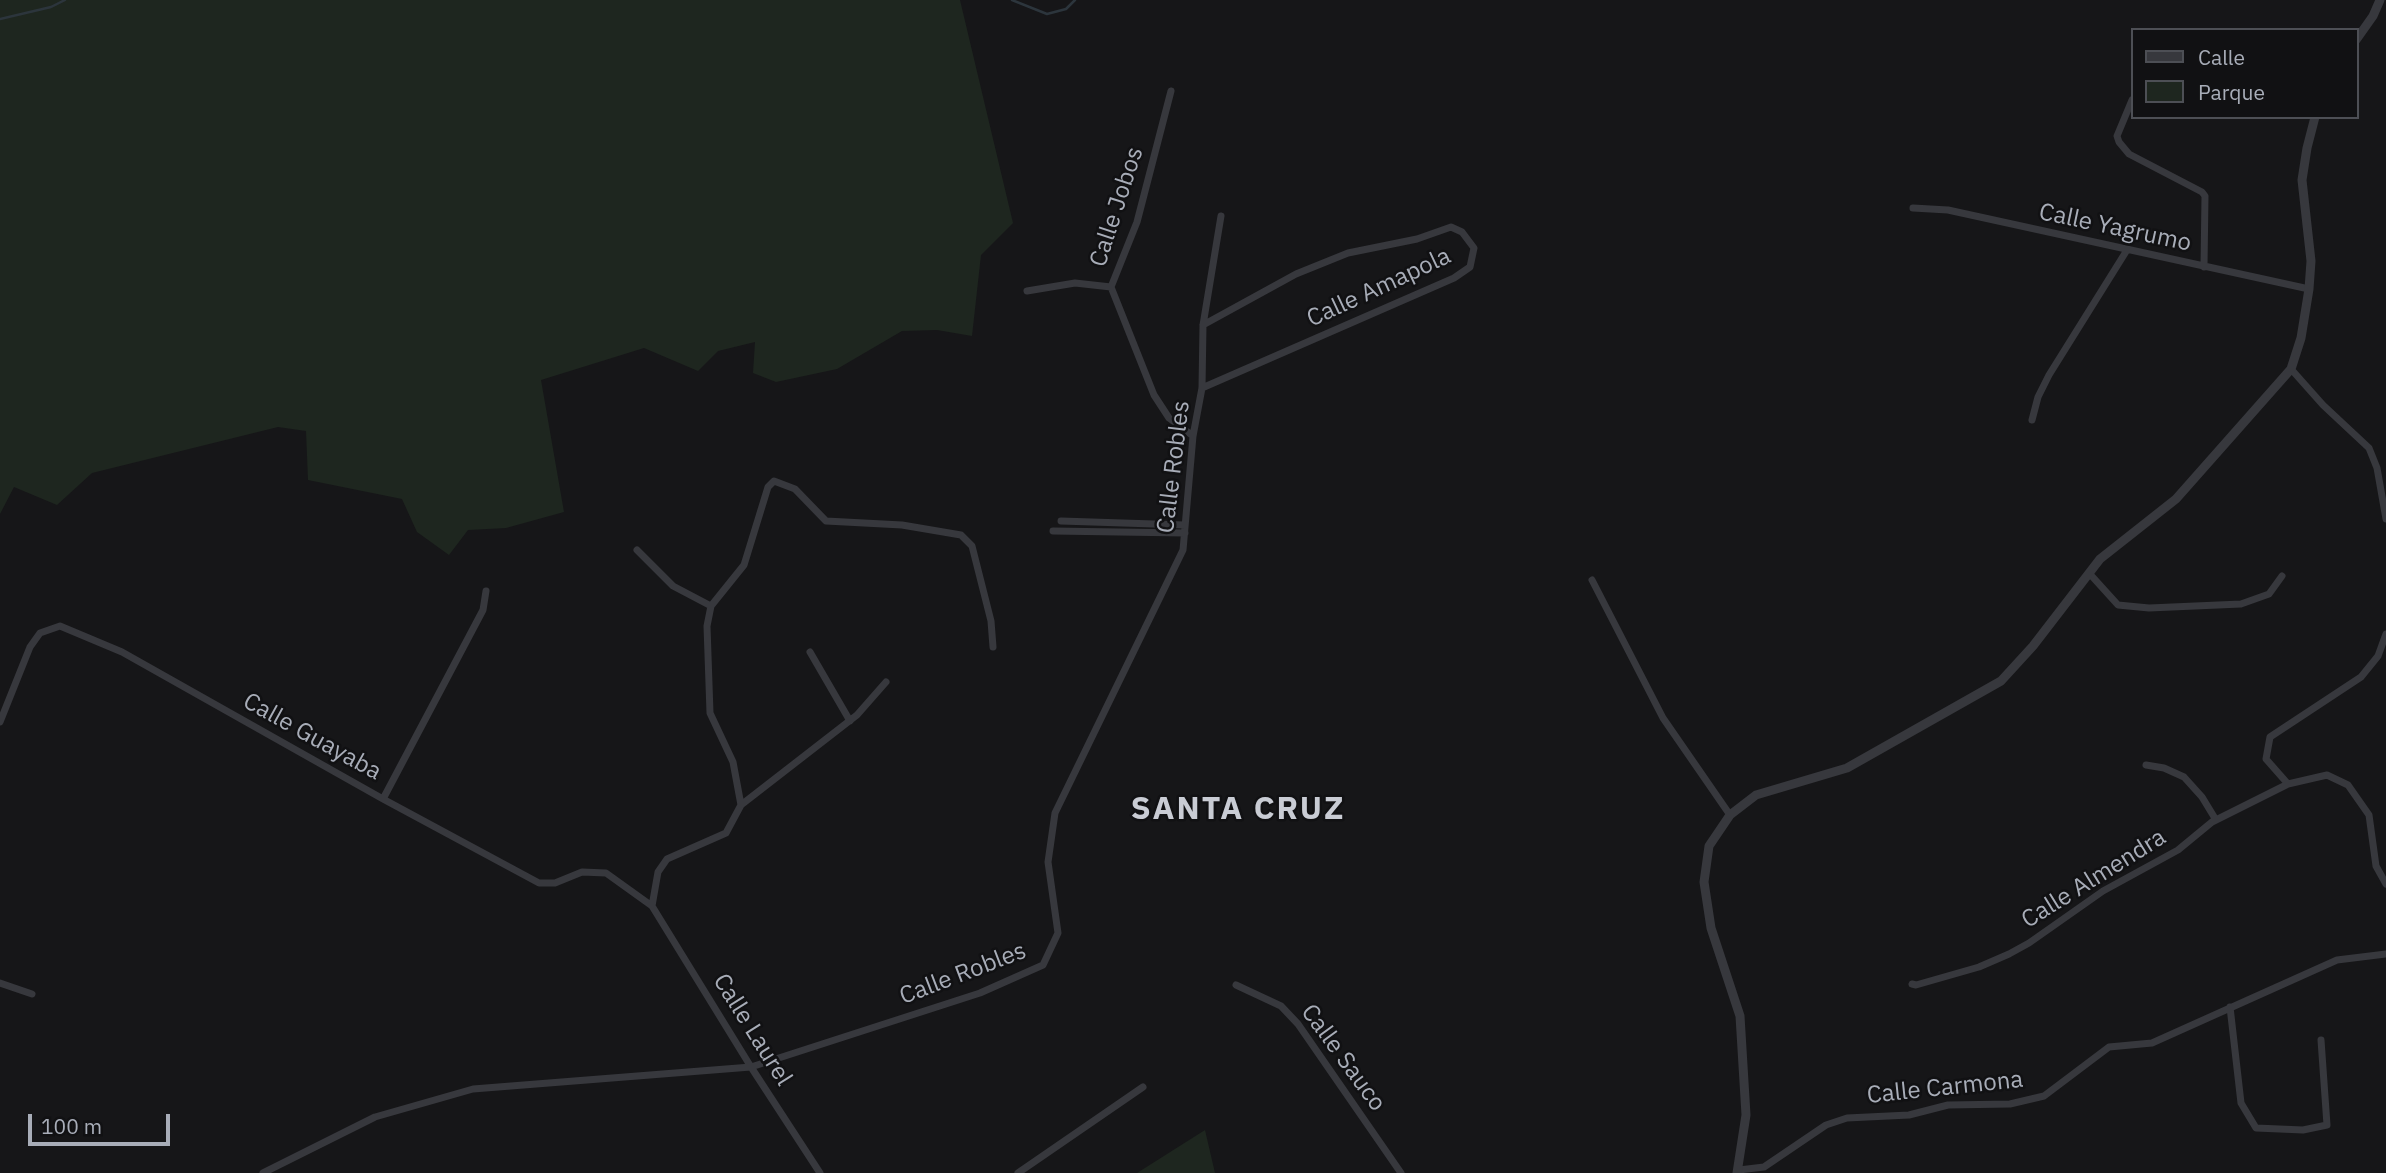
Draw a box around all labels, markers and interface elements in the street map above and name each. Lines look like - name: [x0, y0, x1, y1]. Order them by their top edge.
- legend: [2130, 28, 2358, 119]
- text: Calle: [2198, 43, 2245, 71]
- text: Parque: [2198, 78, 2265, 106]
- street label: Calle Jobos: [1084, 143, 1150, 271]
- street label: Calle Yagrumo: [2036, 198, 2194, 258]
- street label: Calle Amapola: [1303, 242, 1455, 334]
- street label: Calle Robles: [1152, 399, 1196, 535]
- street label: Calle Guayaba: [238, 687, 386, 787]
- district label: SANTA CRUZ: [1132, 791, 1344, 829]
- street label: Calle Almendra: [2017, 823, 2171, 935]
- street label: Calle Robles: [896, 937, 1030, 1011]
- street label: Calle Laurel: [706, 969, 798, 1091]
- street label: Calle Sauco: [1295, 999, 1391, 1117]
- street label: Calle Carmona: [1865, 1065, 2025, 1111]
- scale bar: [32, 1100, 173, 1144]
- text: 100 m: [41, 1112, 102, 1140]

